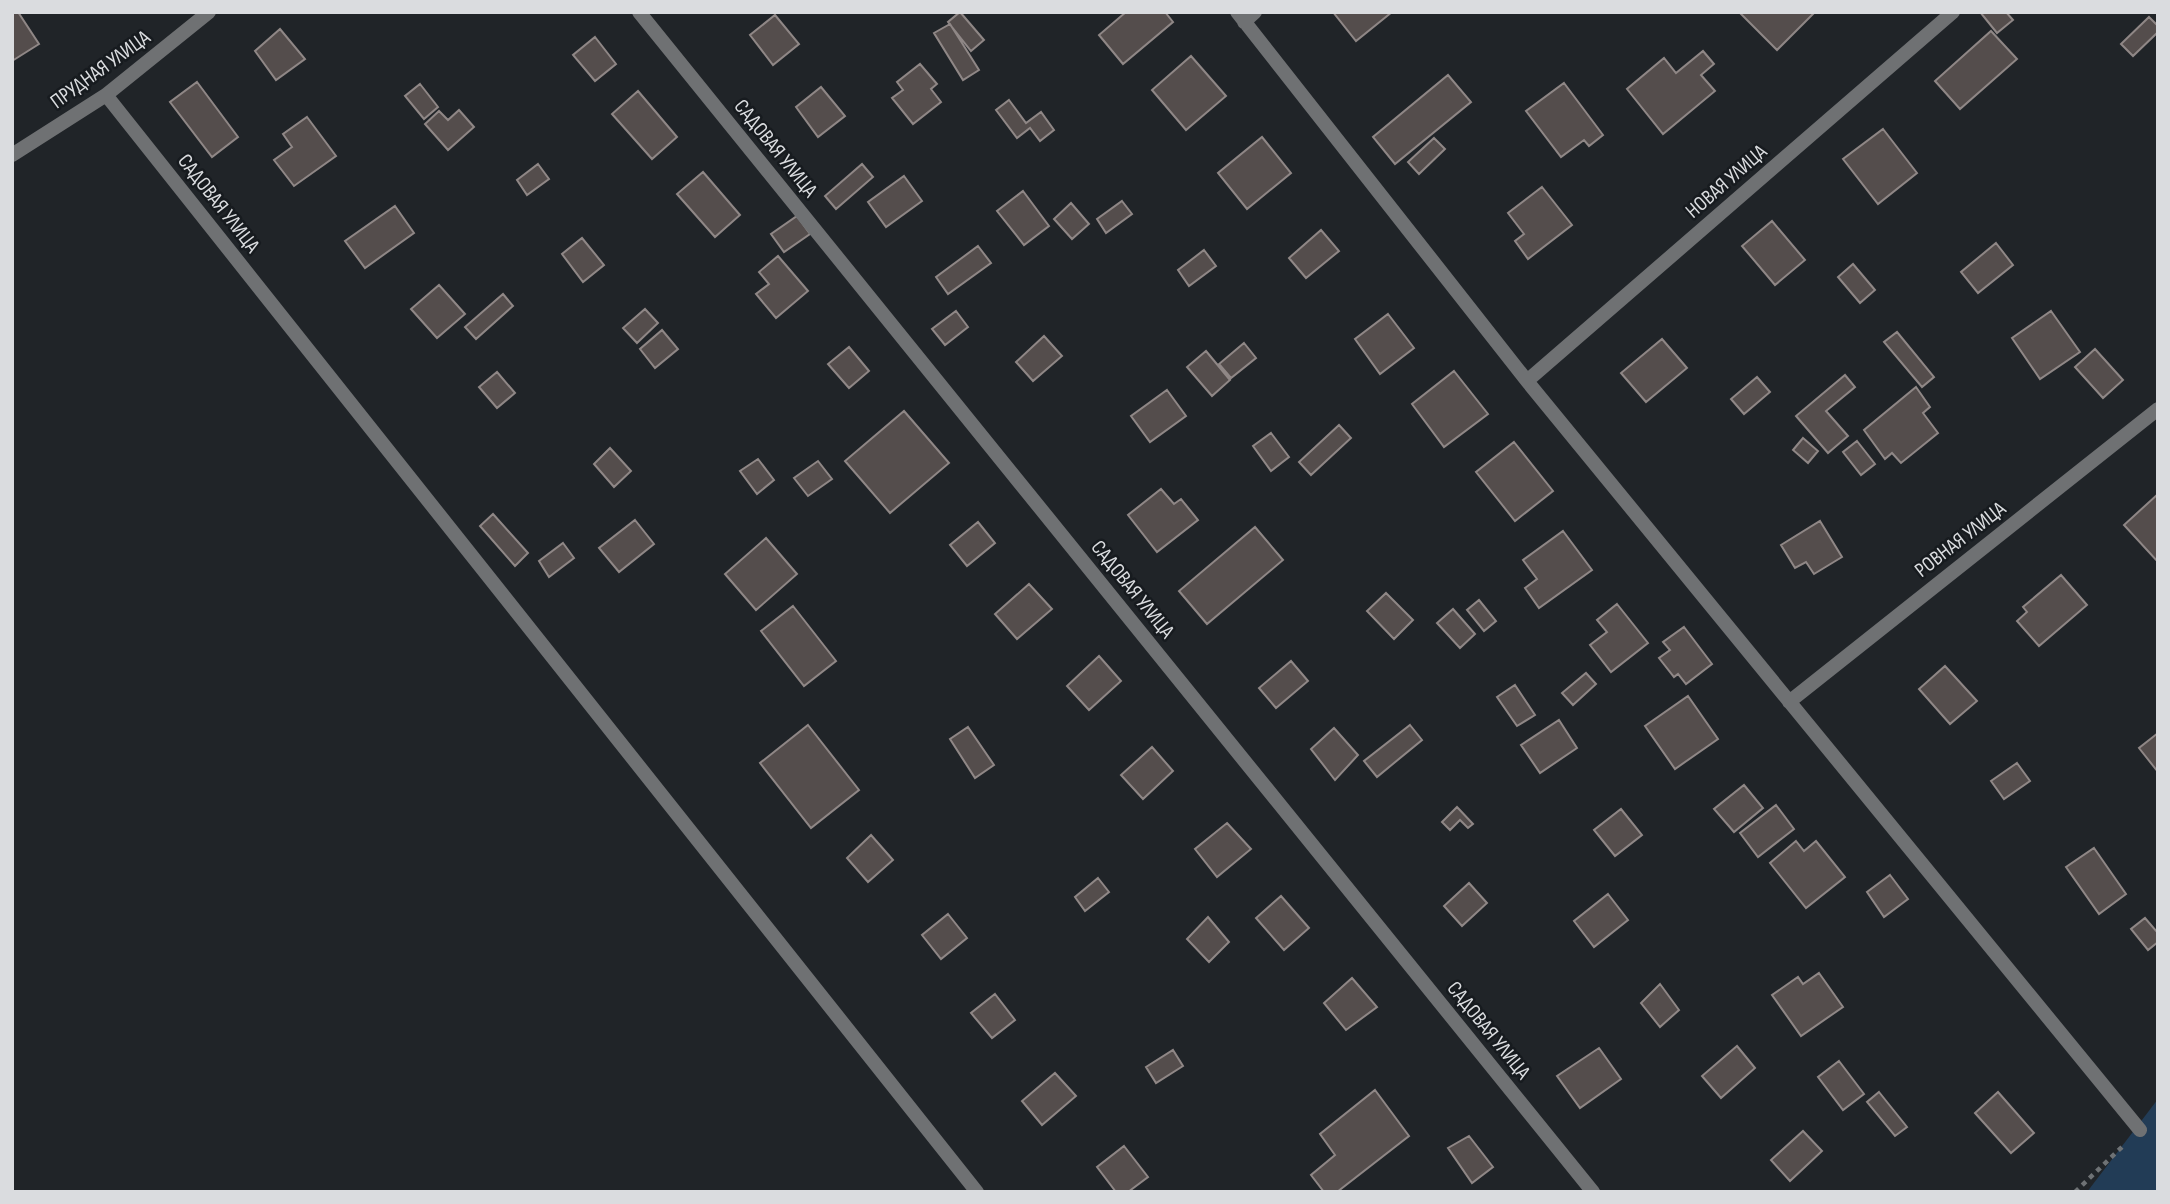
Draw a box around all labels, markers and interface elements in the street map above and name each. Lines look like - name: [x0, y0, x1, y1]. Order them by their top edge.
- street label: ПРУДНАЯ УЛИЦА: [45, 24, 156, 114]
- street label: САДОВАЯ УЛИЦА: [729, 94, 823, 203]
- street label: НОВАЯ УЛИЦА: [1681, 139, 1773, 223]
- street label: САДОВАЯ УЛИЦА: [172, 149, 266, 258]
- street label: РОВНАЯ УЛИЦА: [1910, 496, 2012, 583]
- street label: САДОВАЯ УЛИЦА: [1086, 535, 1180, 644]
- street label: САДОВАЯ УЛИЦА: [1442, 976, 1536, 1085]

